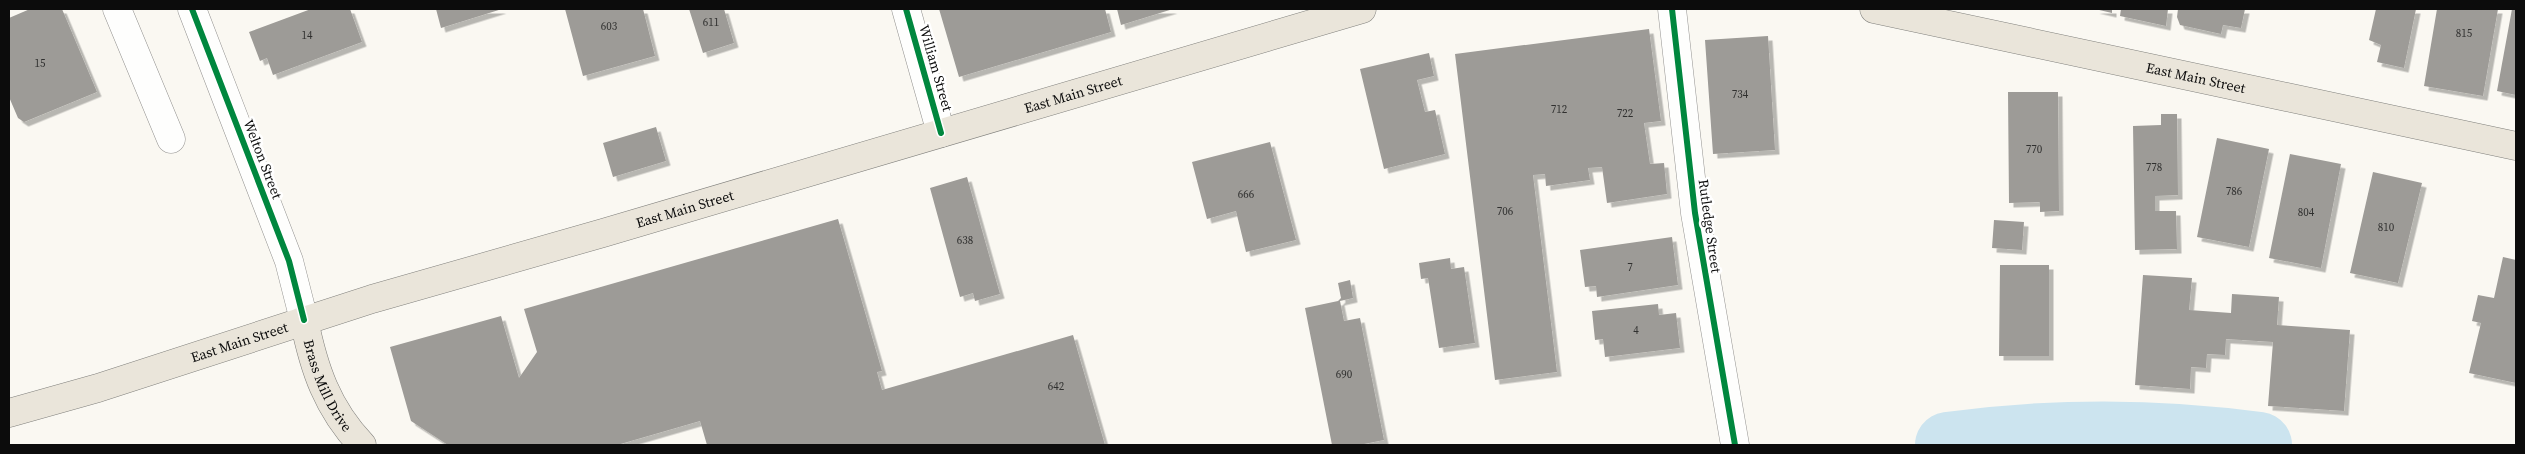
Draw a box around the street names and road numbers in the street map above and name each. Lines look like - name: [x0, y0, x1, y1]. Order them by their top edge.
- street label: William Street: [914, 22, 958, 114]
- street label: East Main Street: [2144, 57, 2248, 98]
- street label: East Main Street: [1022, 70, 1125, 118]
- street label: Welton Street: [239, 116, 288, 202]
- street label: Rutledge Street: [1694, 178, 1727, 275]
- street label: East Main Street: [633, 185, 737, 233]
- street label: East Main Street: [188, 317, 291, 367]
- street label: Brass Mill Drive: [299, 337, 357, 436]

